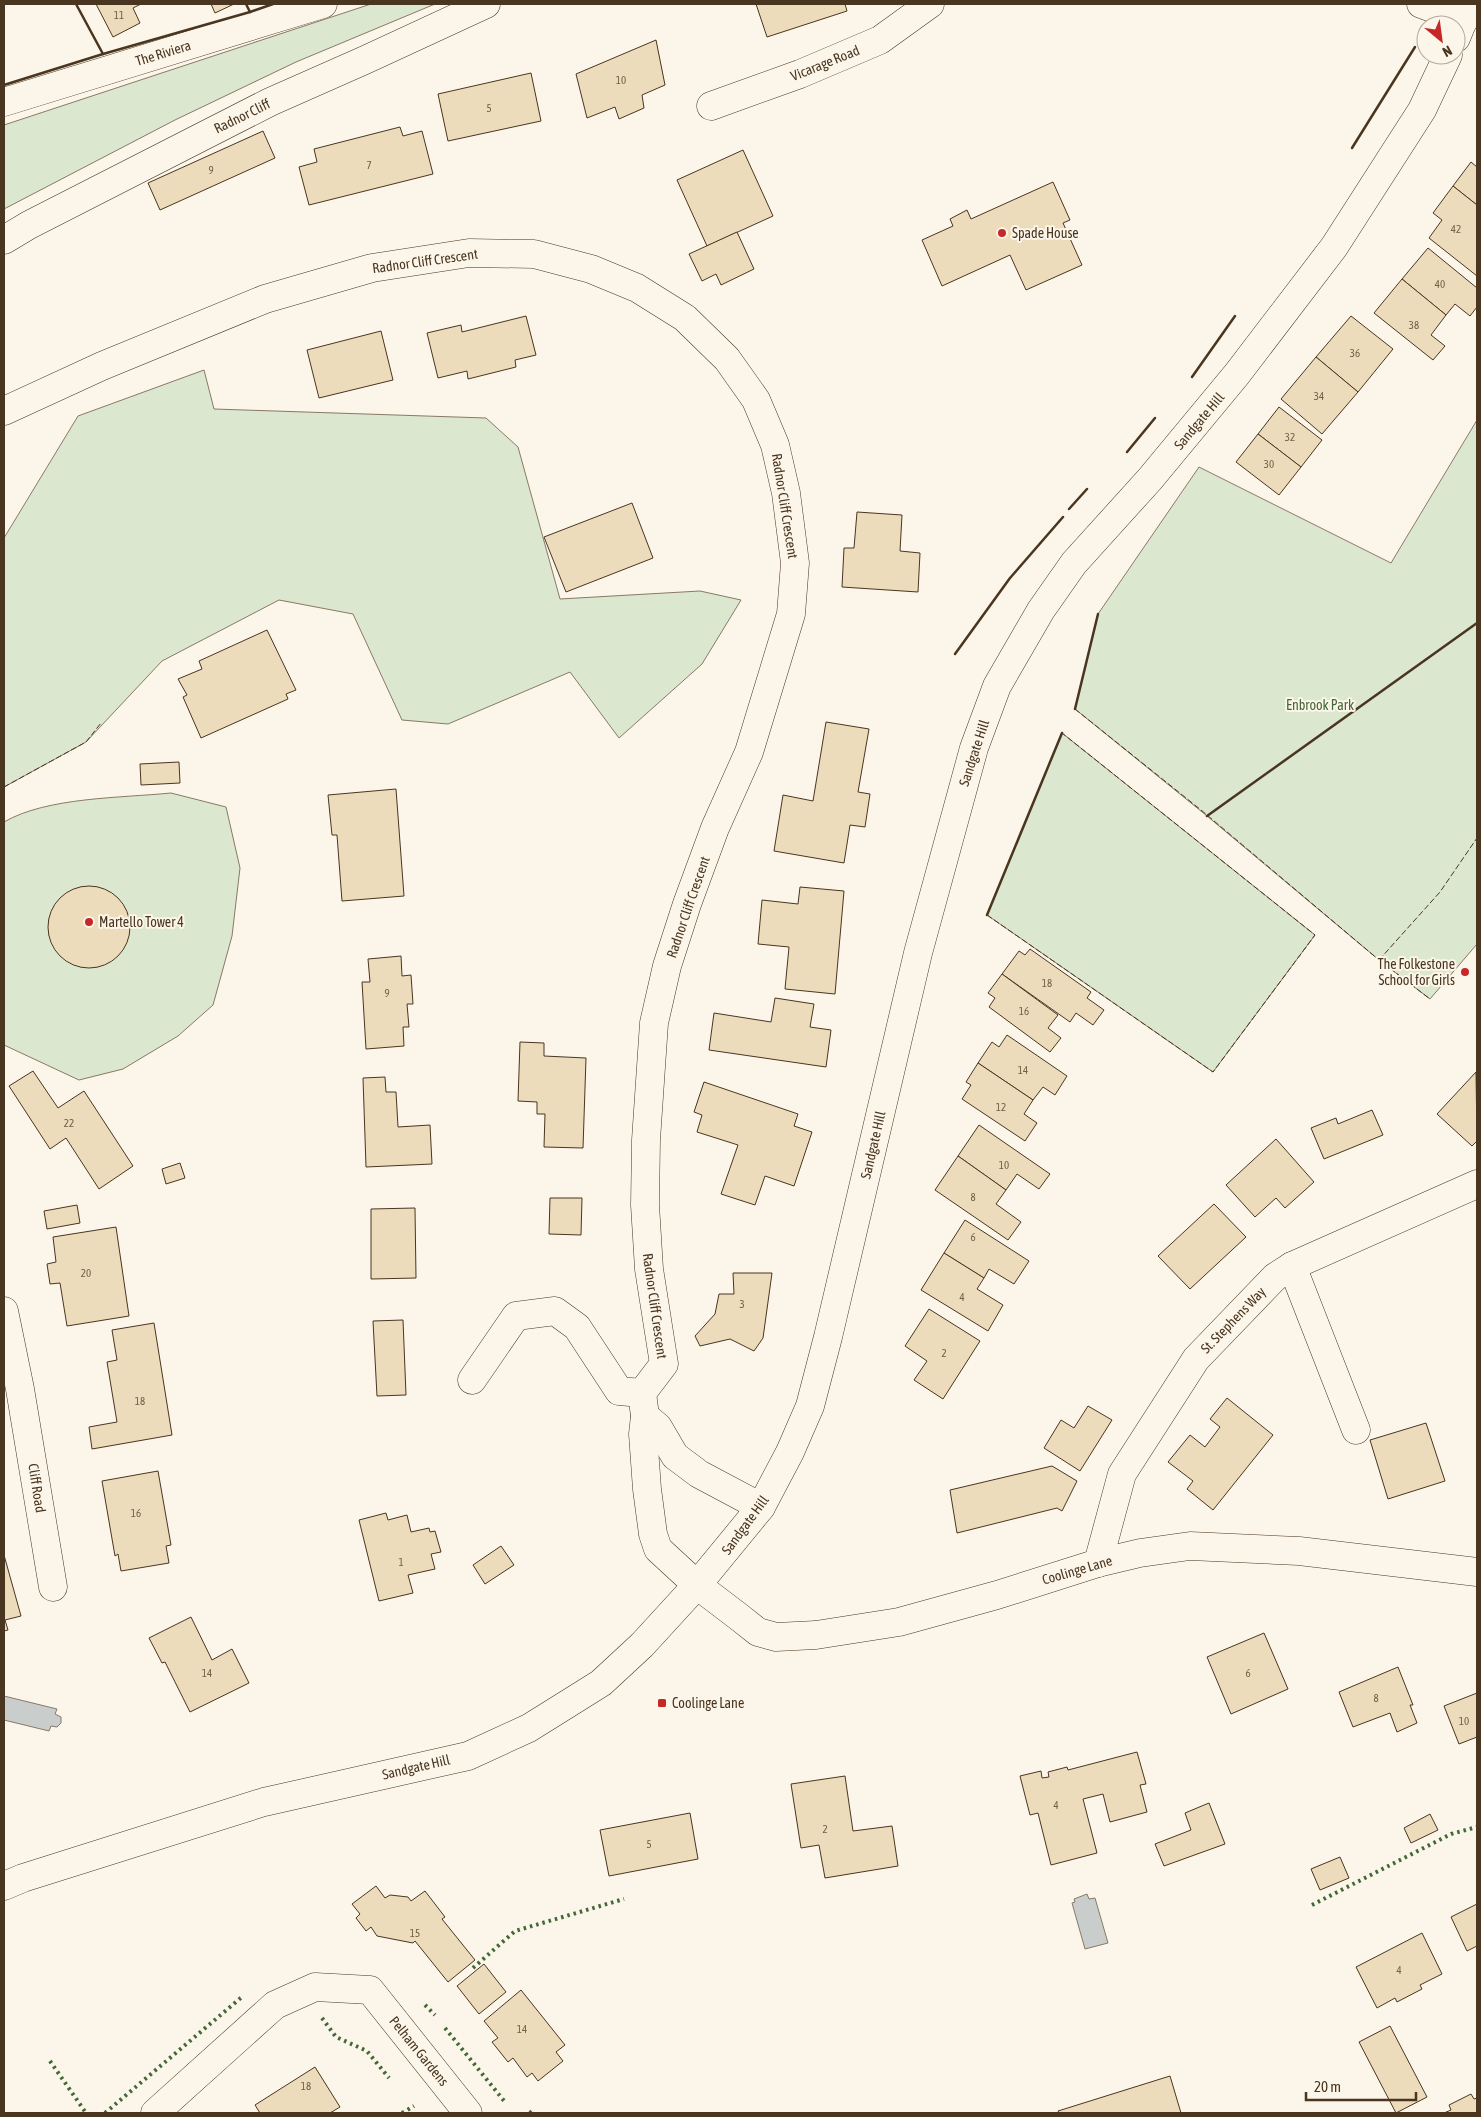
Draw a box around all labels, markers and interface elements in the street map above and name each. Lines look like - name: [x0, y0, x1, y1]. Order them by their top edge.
- house number: 11: [114, 9, 124, 21]
- north arrow: [1416, 15, 1466, 65]
- street label: The Riviera: [133, 37, 193, 69]
- street label: Vicarage Road: [788, 42, 862, 84]
- text: N: [1440, 42, 1455, 60]
- house number: 10: [616, 74, 626, 86]
- street label: Radnor Cliff: [211, 95, 273, 136]
- house number: 5: [486, 102, 492, 114]
- house number: 7: [366, 159, 372, 171]
- house number: 9: [208, 164, 214, 176]
- house number: 42: [1451, 223, 1461, 235]
- place label: Spade House: [1012, 225, 1079, 241]
- marker: Spade House: [996, 227, 1008, 239]
- street label: Radnor Cliff Crescent: [371, 246, 479, 276]
- house number: 40: [1435, 278, 1445, 290]
- house number: 38: [1409, 319, 1419, 331]
- house number: 36: [1350, 347, 1360, 359]
- street label: Sandgate Hill: [1171, 389, 1227, 453]
- house number: 34: [1314, 390, 1324, 402]
- house number: 32: [1285, 431, 1295, 443]
- street label: Radnor Cliff Crescent: [769, 452, 801, 560]
- house number: 30: [1264, 458, 1274, 470]
- park label: Enbrook Park: [1286, 697, 1354, 713]
- street label: Sandgate Hill: [956, 717, 992, 788]
- street label: Radnor Cliff Crescent: [663, 854, 713, 960]
- place label: Martello Tower 4: [99, 914, 184, 930]
- marker: Martello Tower 4: [83, 916, 95, 928]
- place label: The Folkestone School for Girls: [1378, 956, 1455, 988]
- marker: The Folkestone School for Girls: [1459, 966, 1471, 978]
- house number: 18: [1042, 977, 1052, 989]
- house number: 9: [384, 987, 390, 999]
- house number: 16: [1019, 1005, 1029, 1017]
- house number: 14: [1018, 1064, 1028, 1076]
- house number: 12: [996, 1101, 1006, 1113]
- street label: Sandgate Hill: [857, 1109, 889, 1180]
- house number: 22: [64, 1117, 74, 1129]
- house number: 10: [999, 1159, 1009, 1171]
- house number: 8: [970, 1191, 976, 1203]
- house number: 6: [970, 1231, 976, 1243]
- street label: Radnor Cliff Crescent: [640, 1252, 670, 1360]
- house number: 20: [81, 1267, 91, 1279]
- street label: St. Stephens Way: [1197, 1283, 1269, 1356]
- house number: 4: [959, 1291, 965, 1303]
- house number: 3: [739, 1298, 745, 1310]
- house number: 2: [941, 1347, 947, 1359]
- house number: 18: [135, 1395, 145, 1407]
- street label: Cliff Road: [25, 1462, 49, 1514]
- street label: Sandgate Hill: [718, 1492, 772, 1558]
- house number: 16: [131, 1507, 141, 1519]
- street label: Coolinge Lane: [1040, 1552, 1114, 1588]
- house number: 1: [398, 1556, 404, 1568]
- house number: 14: [202, 1667, 212, 1679]
- house number: 6: [1245, 1667, 1251, 1679]
- house number: 8: [1373, 1692, 1379, 1704]
- place label: Coolinge Lane: [672, 1695, 744, 1711]
- marker: Coolinge Lane: [656, 1697, 668, 1709]
- house number: 10: [1459, 1715, 1469, 1727]
- street label: Sandgate Hill: [381, 1751, 452, 1783]
- house number: 4: [1053, 1799, 1059, 1811]
- house number: 2: [822, 1823, 828, 1835]
- house number: 5: [646, 1838, 652, 1850]
- house number: 15: [410, 1927, 420, 1939]
- house number: 4: [1396, 1964, 1402, 1976]
- street label: Pelham Gardens: [386, 2013, 452, 2089]
- house number: 14: [517, 2023, 527, 2035]
- scale bar: [1306, 2070, 1416, 2102]
- text: 20 m: [1314, 2078, 1341, 2095]
- house number: 18: [301, 2080, 311, 2092]

